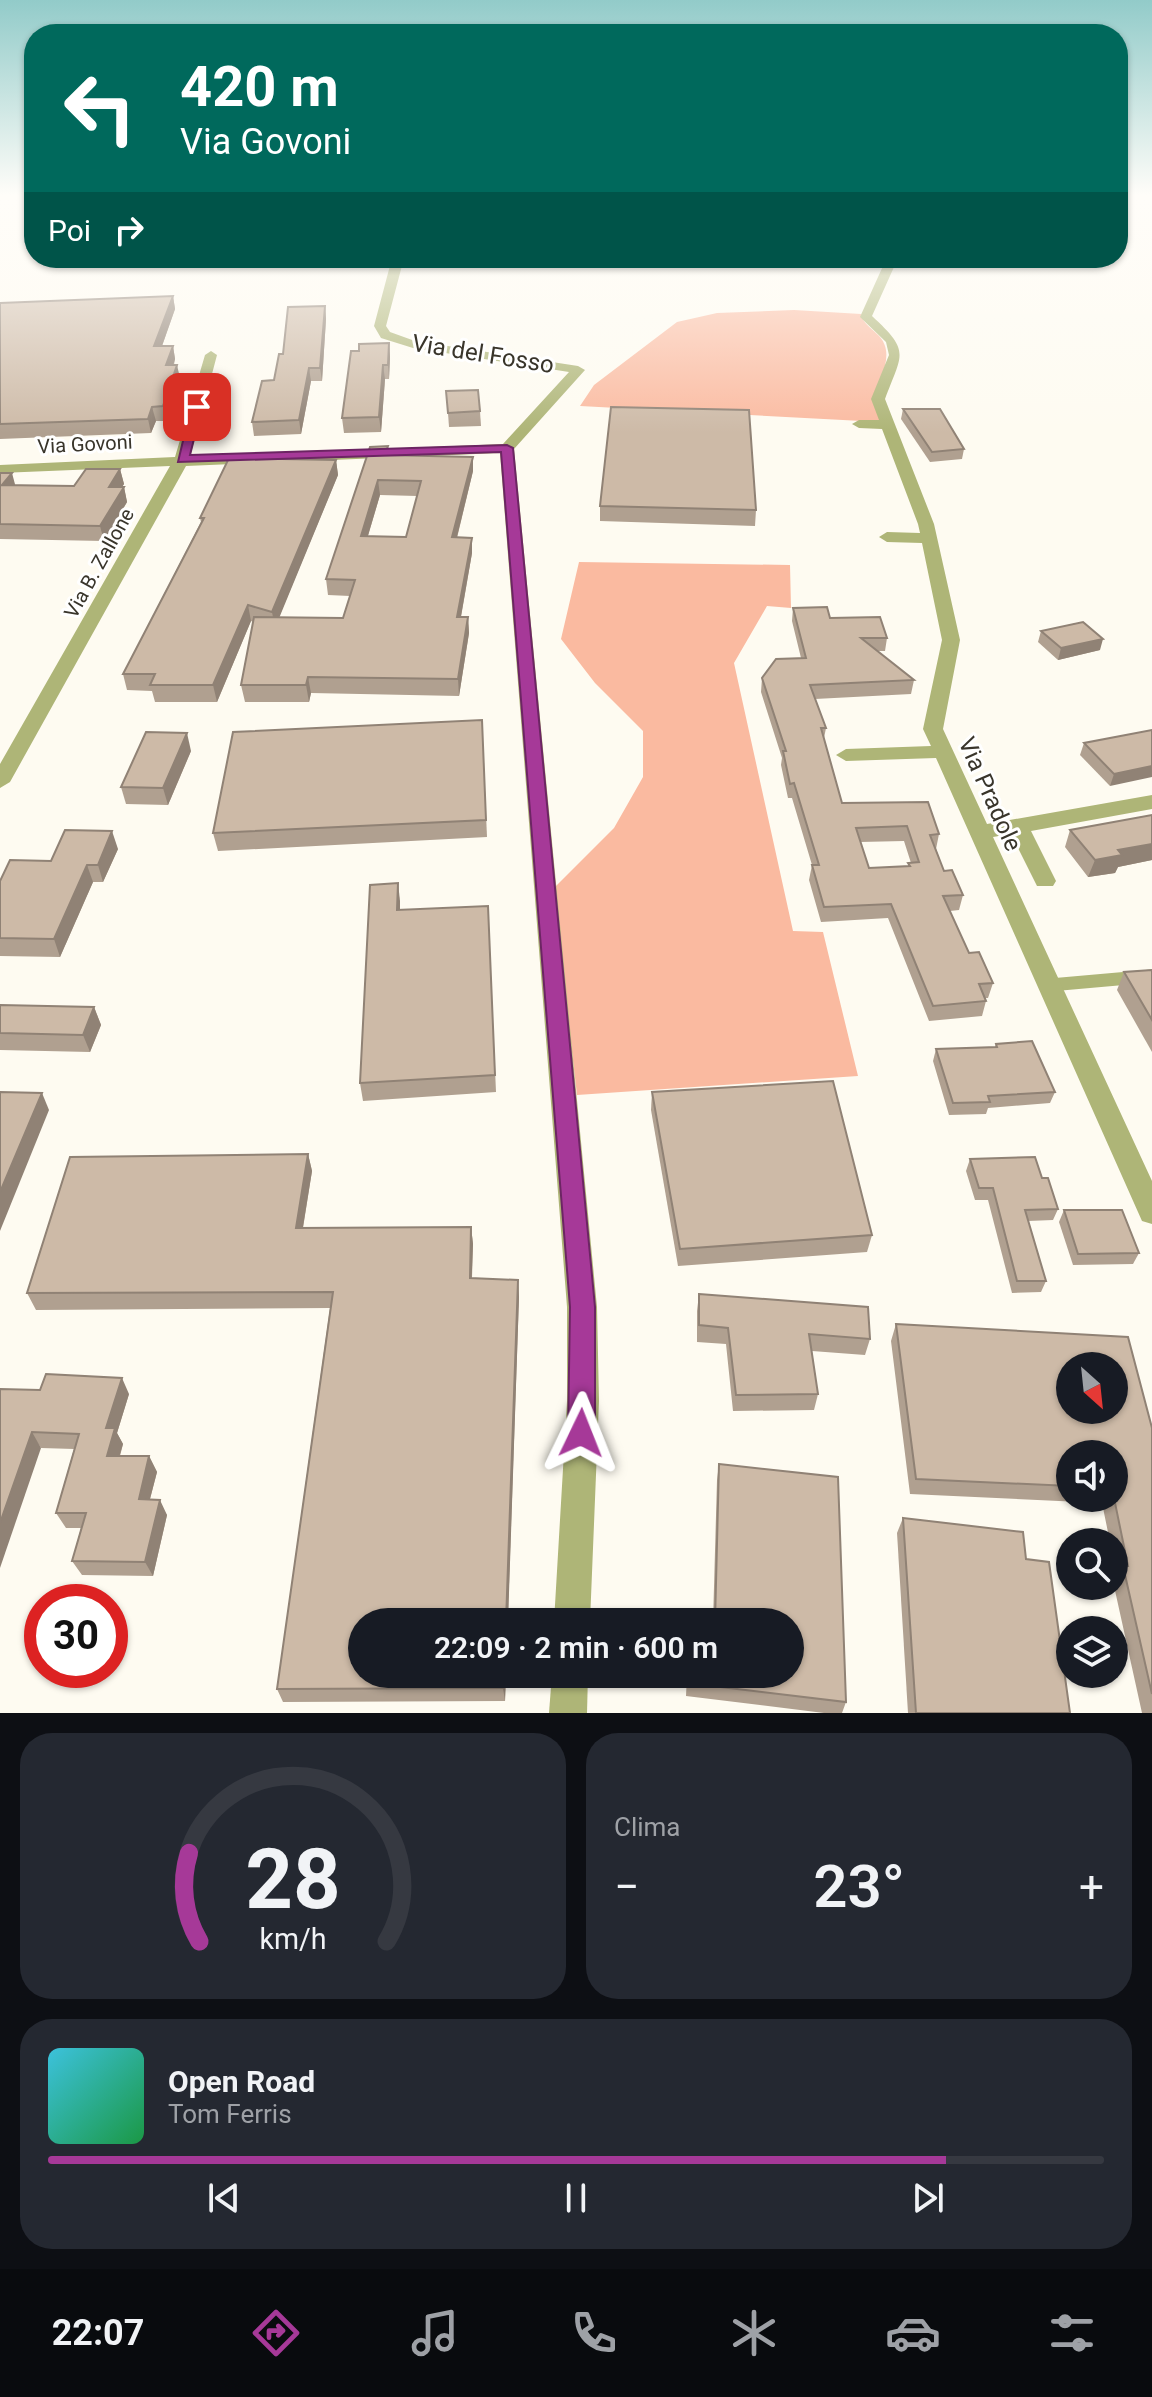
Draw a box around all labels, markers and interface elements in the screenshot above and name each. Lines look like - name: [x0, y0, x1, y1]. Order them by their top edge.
- text: 420 m: [180, 54, 339, 120]
- icon: left: [48, 56, 152, 160]
- text: Via Govoni: [180, 121, 351, 163]
- icon: right: [107, 208, 151, 252]
- text: Poi: [48, 213, 91, 248]
- street label: Via del Fosso: [410, 329, 556, 379]
- pin: [163, 373, 231, 441]
- icon: arrive: [175, 385, 219, 429]
- street label: Via Govoni: [37, 430, 133, 458]
- street label: Via B. Zallone: [59, 504, 139, 622]
- street label: Via Pradole: [952, 733, 1028, 855]
- north arrow: [1056, 1352, 1128, 1424]
- map controls: [1056, 1352, 1128, 1688]
- position arrow: [539, 1391, 623, 1475]
- button: sound: [1056, 1440, 1128, 1512]
- button: search: [1056, 1528, 1128, 1600]
- speed limit sign: 30: [24, 1584, 128, 1688]
- button: layers: [1056, 1616, 1128, 1688]
- text: 22:09 · 2 min · 600 m: [434, 1630, 718, 1665]
- text: Clima: [614, 1812, 681, 1842]
- text: 28: [245, 1831, 341, 1928]
- text: 23°: [813, 1851, 905, 1922]
- text: −: [614, 1861, 639, 1913]
- text: +: [1079, 1861, 1104, 1913]
- text: km/h: [259, 1922, 327, 1956]
- text: Open Road: [168, 2064, 315, 2099]
- text: Tom Ferris: [168, 2099, 292, 2129]
- icon: previous: [202, 2176, 246, 2220]
- icon: pause: [554, 2176, 598, 2220]
- icon: next: [906, 2176, 950, 2220]
- icon: directions: [248, 2305, 304, 2361]
- icon: music: [407, 2305, 463, 2361]
- icon: phone: [566, 2305, 622, 2361]
- icon: climate: [726, 2305, 782, 2361]
- icon: car: [885, 2305, 941, 2361]
- icon: filters: [1044, 2305, 1100, 2361]
- text: 22:07: [52, 2312, 144, 2354]

